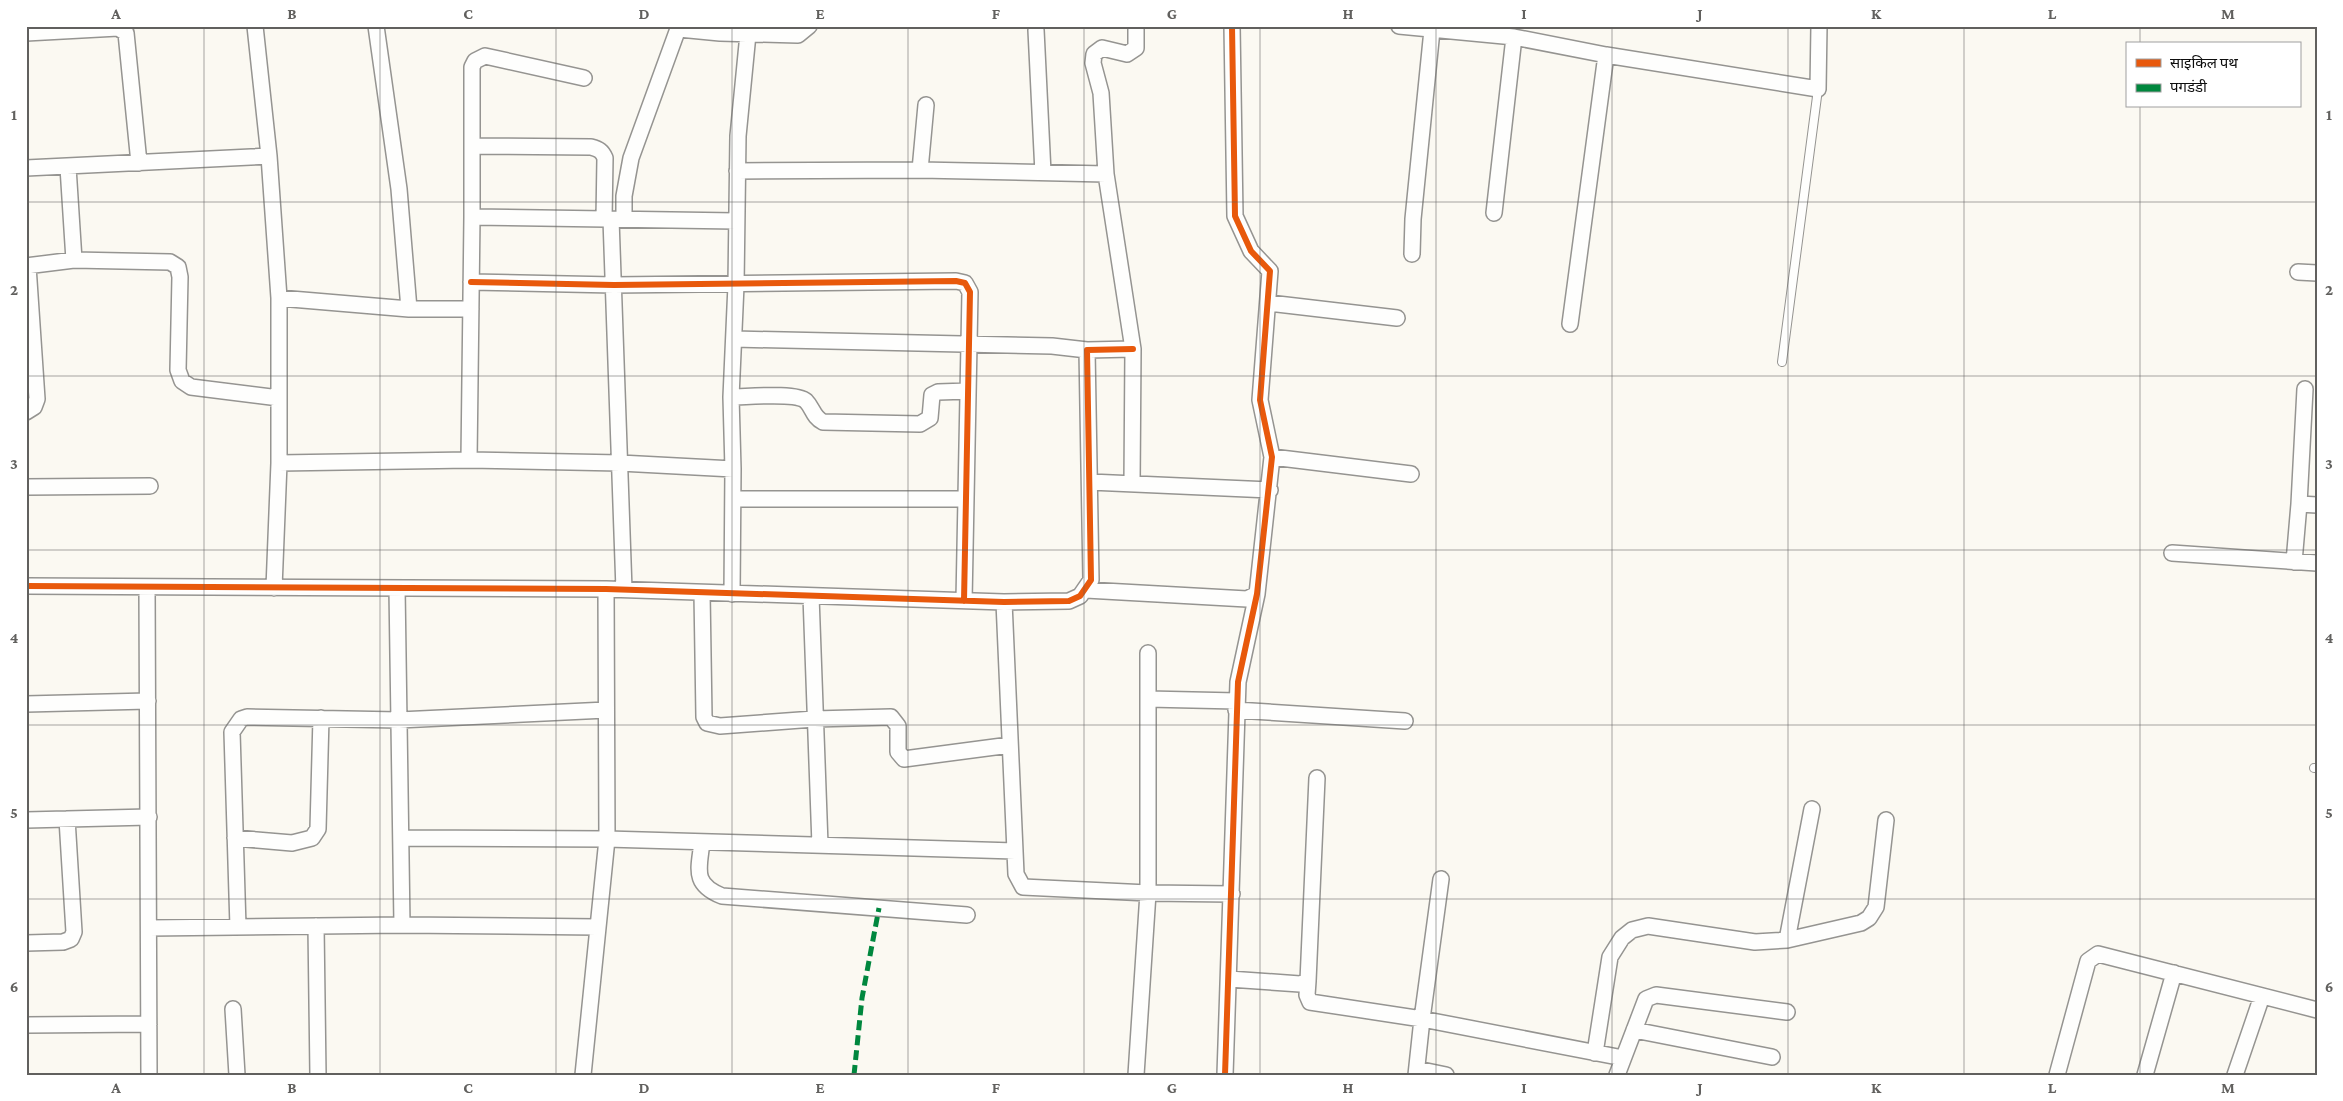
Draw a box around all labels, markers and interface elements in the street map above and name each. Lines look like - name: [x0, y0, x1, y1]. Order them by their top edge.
- text: A: [110, 5, 121, 22]
- text: B: [287, 5, 297, 22]
- text: C: [463, 5, 473, 22]
- text: D: [638, 5, 650, 22]
- text: E: [815, 5, 825, 22]
- text: F: [992, 5, 1001, 22]
- text: G: [1167, 5, 1177, 22]
- text: H: [1343, 5, 1354, 22]
- text: I: [1521, 5, 1527, 22]
- text: J: [1695, 5, 1703, 22]
- text: K: [1871, 5, 1882, 22]
- text: L: [2048, 5, 2057, 22]
- text: M: [2221, 5, 2235, 22]
- legend: [2126, 42, 2300, 108]
- text: साइकिल पथ: [2170, 55, 2238, 71]
- text: पगडंडी: [2170, 79, 2208, 95]
- text: 1: [11, 106, 17, 123]
- text: 1: [2326, 106, 2332, 123]
- text: 2: [10, 281, 18, 298]
- text: 2: [2325, 281, 2333, 298]
- text: 3: [10, 455, 18, 472]
- text: 3: [2325, 455, 2333, 472]
- text: 4: [10, 629, 19, 646]
- text: 4: [2325, 629, 2334, 646]
- text: 5: [10, 804, 18, 821]
- text: 5: [2325, 804, 2333, 821]
- text: 6: [10, 978, 18, 995]
- text: 6: [2325, 978, 2333, 995]
- text: A: [110, 1079, 121, 1096]
- text: B: [287, 1079, 297, 1096]
- text: C: [463, 1079, 473, 1096]
- text: D: [638, 1079, 650, 1096]
- text: E: [815, 1079, 825, 1096]
- text: F: [992, 1079, 1001, 1096]
- text: G: [1167, 1079, 1177, 1096]
- text: H: [1343, 1079, 1354, 1096]
- text: I: [1521, 1079, 1527, 1096]
- text: J: [1695, 1079, 1703, 1096]
- text: K: [1871, 1079, 1882, 1096]
- text: L: [2048, 1079, 2057, 1096]
- text: M: [2221, 1079, 2235, 1096]

